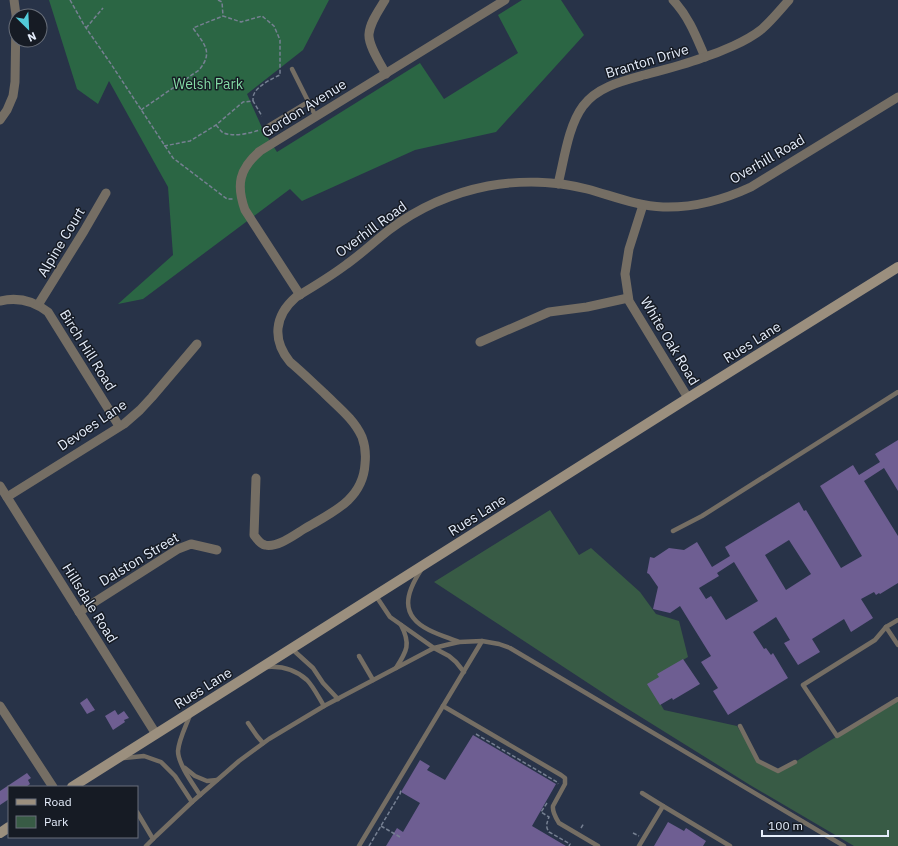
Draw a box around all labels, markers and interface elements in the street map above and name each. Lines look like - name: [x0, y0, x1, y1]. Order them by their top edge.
- north arrow: [8, 8, 48, 48]
- text: N: [26, 29, 39, 45]
- street label: Branton Drive: [603, 40, 691, 82]
- park label: Welsh Park: [173, 75, 244, 93]
- street label: Gordon Avenue: [258, 75, 350, 141]
- street label: Overhill Road: [726, 130, 808, 188]
- street label: Overhill Road: [332, 197, 410, 261]
- street label: Alpine Court: [33, 204, 89, 280]
- street label: White Oak Road: [637, 293, 703, 389]
- street label: Birch Hill Road: [56, 306, 120, 394]
- street label: Rues Lane: [720, 317, 785, 367]
- street label: Devoes Lane: [54, 395, 130, 455]
- street label: Rues Lane: [445, 490, 510, 540]
- street label: Dalston Street: [96, 528, 182, 590]
- street label: Hillsdale Road: [58, 560, 122, 646]
- street label: Rues Lane: [171, 663, 236, 713]
- legend: [8, 786, 138, 838]
- text: Road: [44, 794, 72, 809]
- scale bar: [762, 812, 888, 838]
- text: Park: [44, 814, 69, 829]
- text: 100 m: [768, 818, 803, 833]

